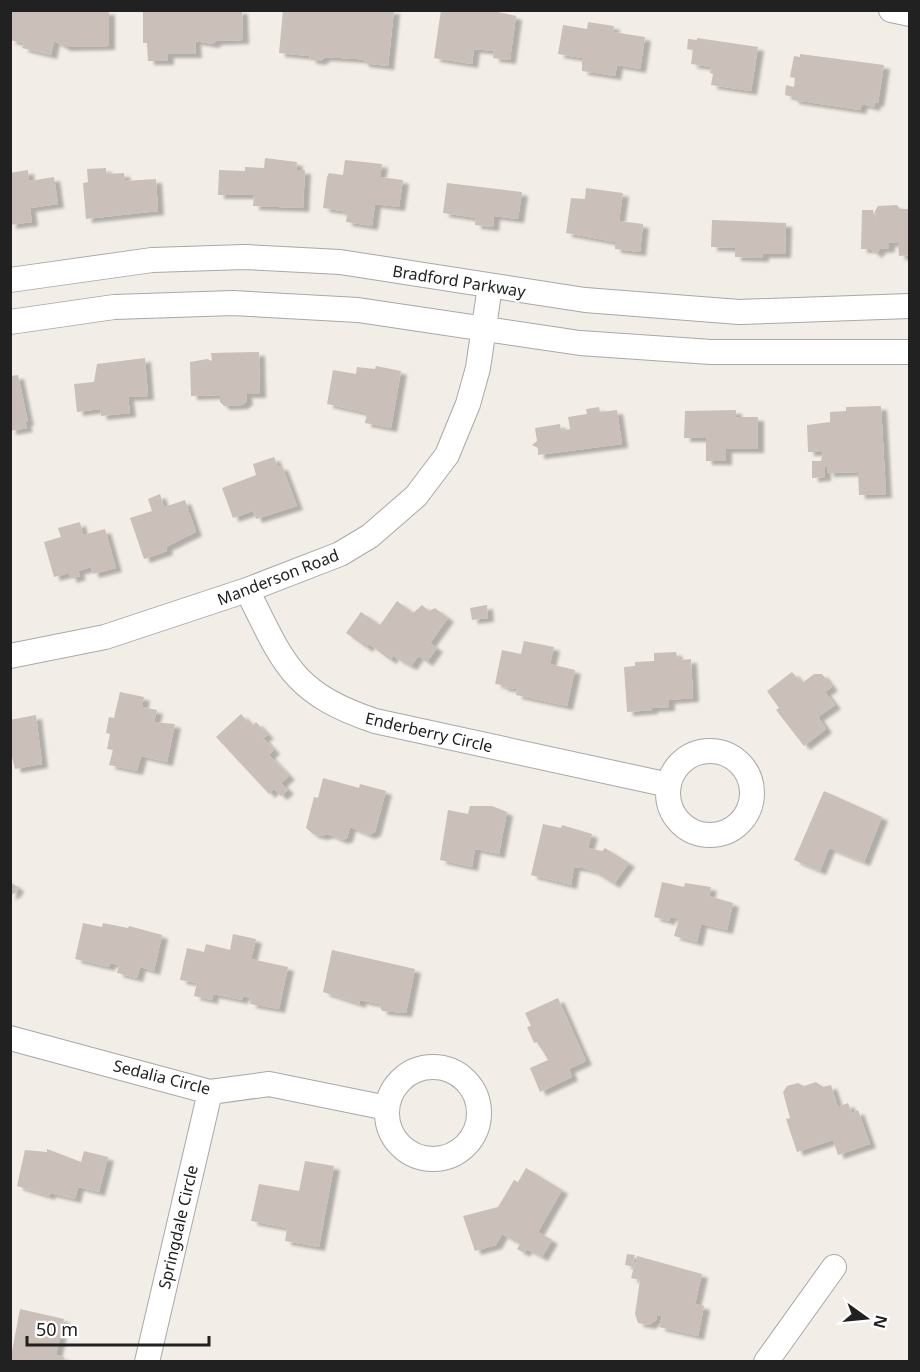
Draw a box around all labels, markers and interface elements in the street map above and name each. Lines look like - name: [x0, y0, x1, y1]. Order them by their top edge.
- street label: Bradford Parkway: [391, 260, 528, 303]
- street label: Manderson Road: [214, 544, 342, 610]
- street label: Enderberry Circle: [363, 707, 495, 757]
- street label: Sedalia Circle: [111, 1054, 213, 1100]
- street label: Springdale Circle: [153, 1163, 203, 1291]
- north arrow: [836, 1288, 896, 1348]
- scale bar: [27, 1309, 208, 1347]
- text: N: [868, 1313, 893, 1331]
- text: 50 m: [36, 1317, 78, 1341]

